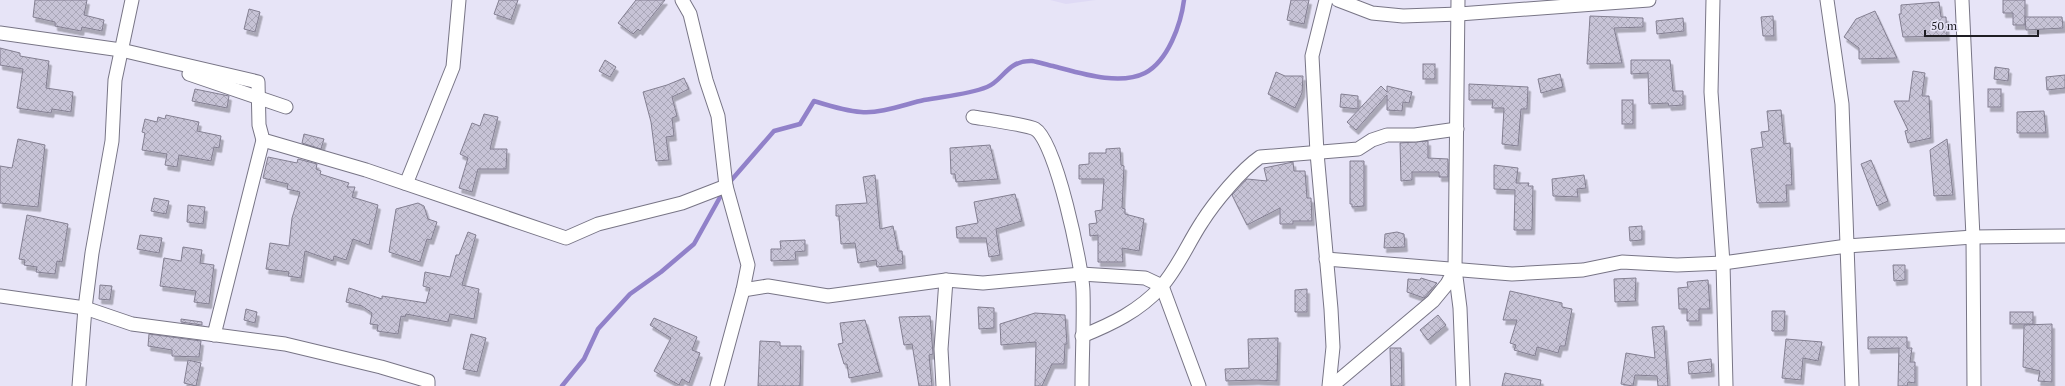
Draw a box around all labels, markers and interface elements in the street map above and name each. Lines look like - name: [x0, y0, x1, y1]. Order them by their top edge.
- scale bar: [1925, 12, 2038, 38]
- text: 50 m: [1931, 18, 1958, 33]

